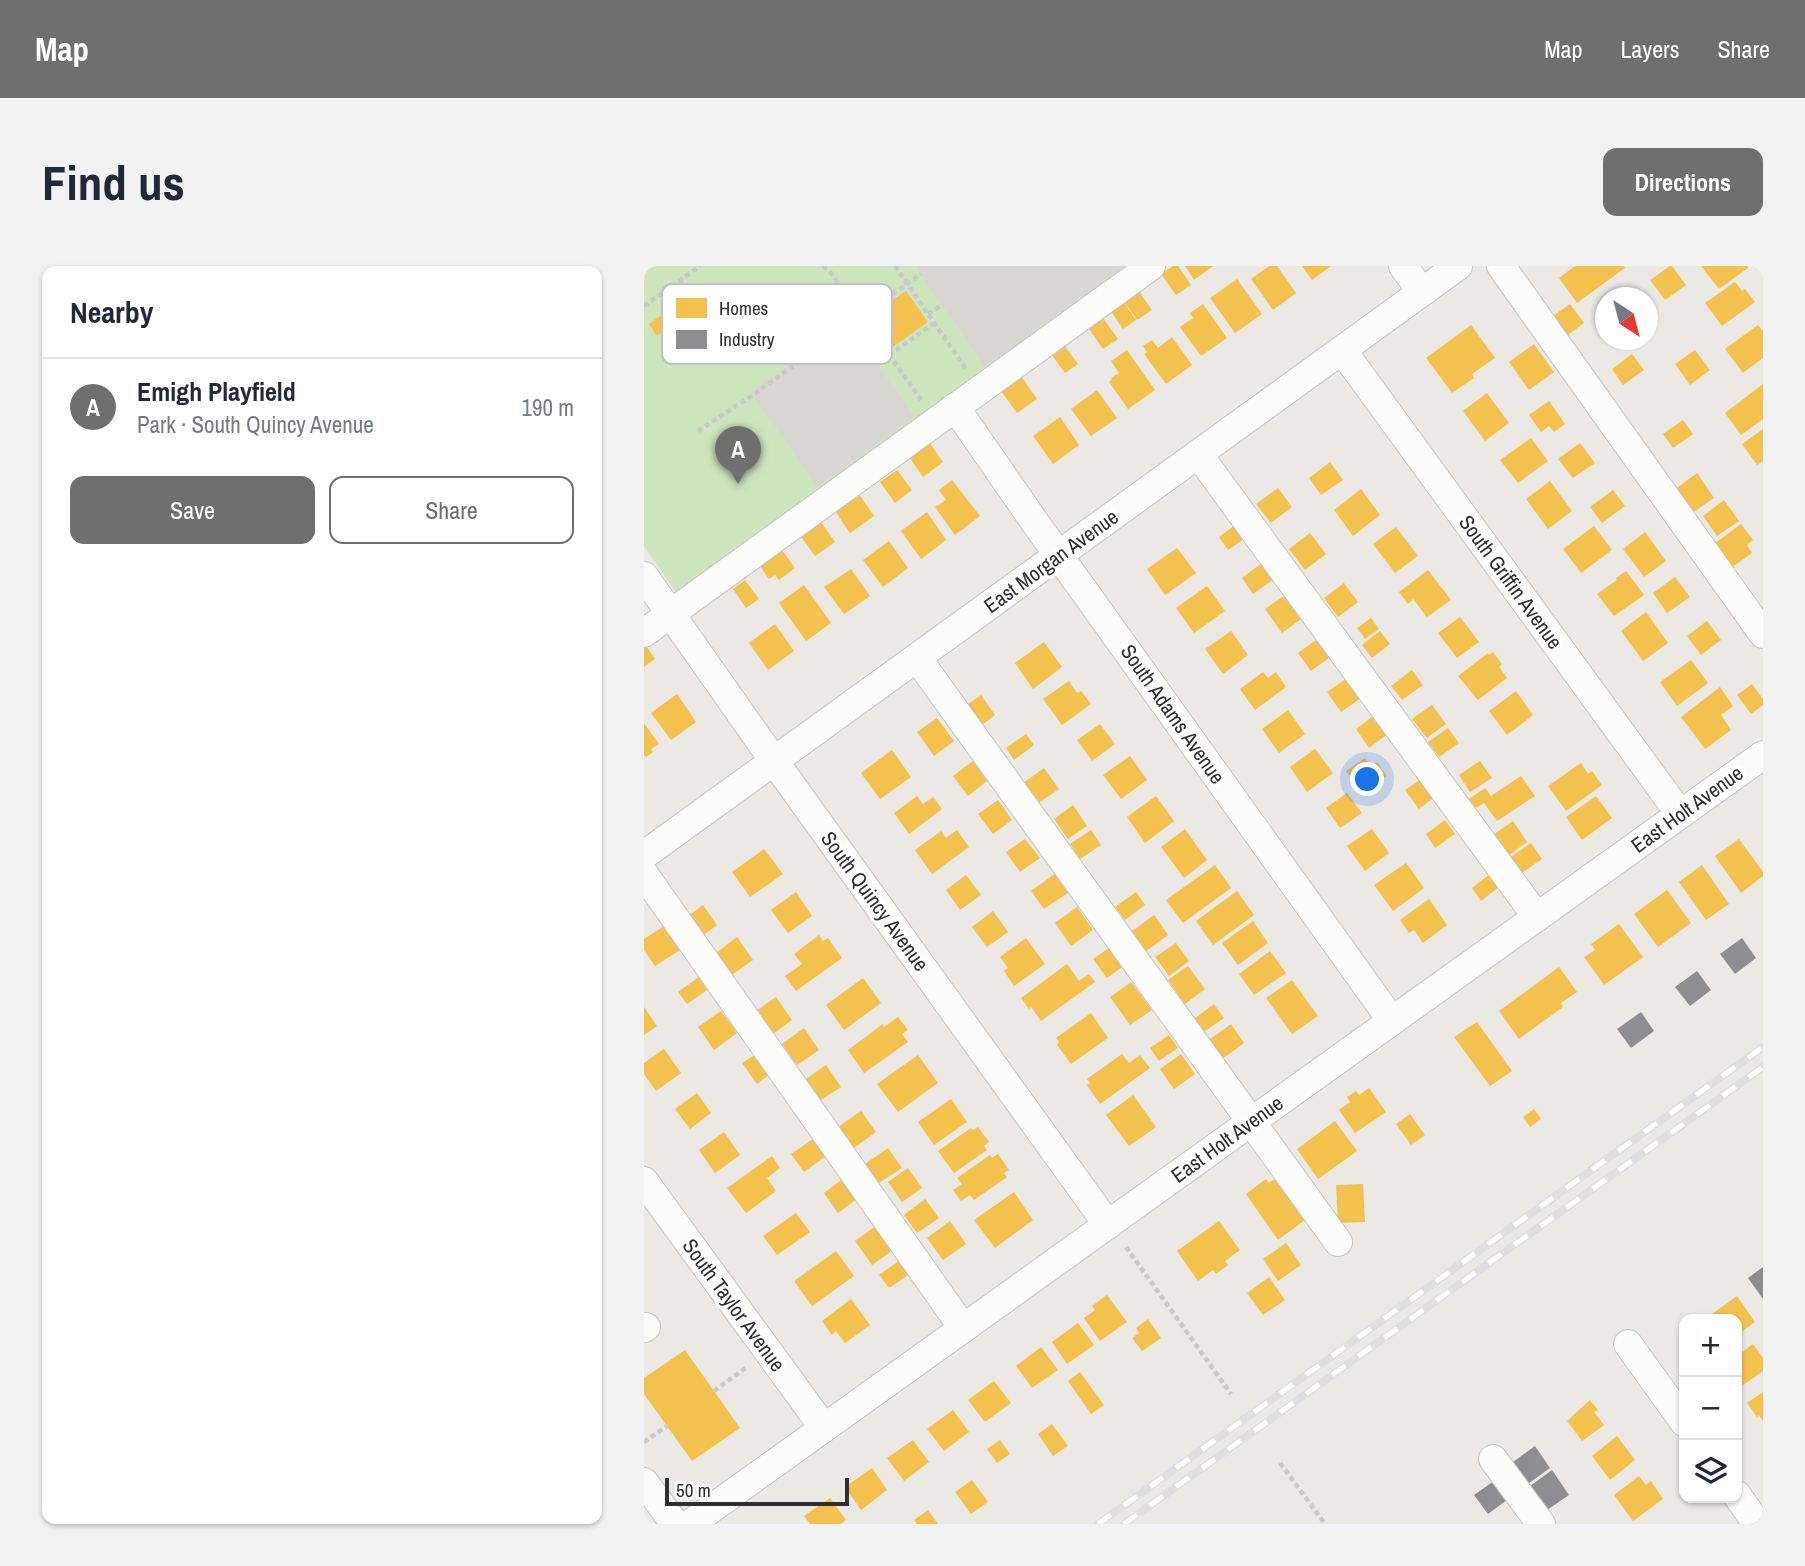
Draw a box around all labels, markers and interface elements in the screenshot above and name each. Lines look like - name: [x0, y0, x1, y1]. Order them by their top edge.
- text: Map: [35, 27, 89, 71]
- text: Map: [1544, 33, 1582, 65]
- text: Layers: [1620, 33, 1679, 65]
- text: Share: [1717, 33, 1770, 65]
- button: Directions: [1603, 148, 1763, 216]
- text: Find us: [42, 149, 185, 215]
- legend: [662, 284, 892, 364]
- north arrow: [1595, 287, 1658, 350]
- text: Nearby: [70, 292, 153, 332]
- text: Homes: [719, 295, 769, 321]
- text: Industry: [719, 326, 775, 352]
- text: Emigh Playfield: [137, 374, 296, 409]
- text: A: [86, 392, 100, 423]
- text: 190 m: [522, 392, 574, 423]
- text: Park · South Quincy Avenue: [137, 409, 374, 440]
- pin: A: [715, 426, 761, 484]
- button: Save: [70, 476, 315, 544]
- button: Share: [329, 476, 574, 544]
- street label: East Morgan Avenue: [978, 502, 1124, 620]
- street label: South Griffin Avenue: [1452, 509, 1570, 655]
- street label: South Adams Avenue: [1114, 638, 1232, 790]
- street label: East Holt Avenue: [1625, 759, 1749, 859]
- your location: [1350, 762, 1384, 796]
- street label: South Quincy Avenue: [814, 825, 936, 977]
- street label: East Holt Avenue: [1165, 1089, 1289, 1189]
- street label: South Taylor Avenue: [676, 1233, 792, 1377]
- map controls: [1679, 1314, 1742, 1503]
- button: +: [1679, 1314, 1742, 1377]
- button: −: [1679, 1377, 1742, 1440]
- button: layers: [1679, 1440, 1742, 1503]
- scale bar: [665, 1475, 849, 1507]
- text: 50 m: [676, 1477, 711, 1503]

